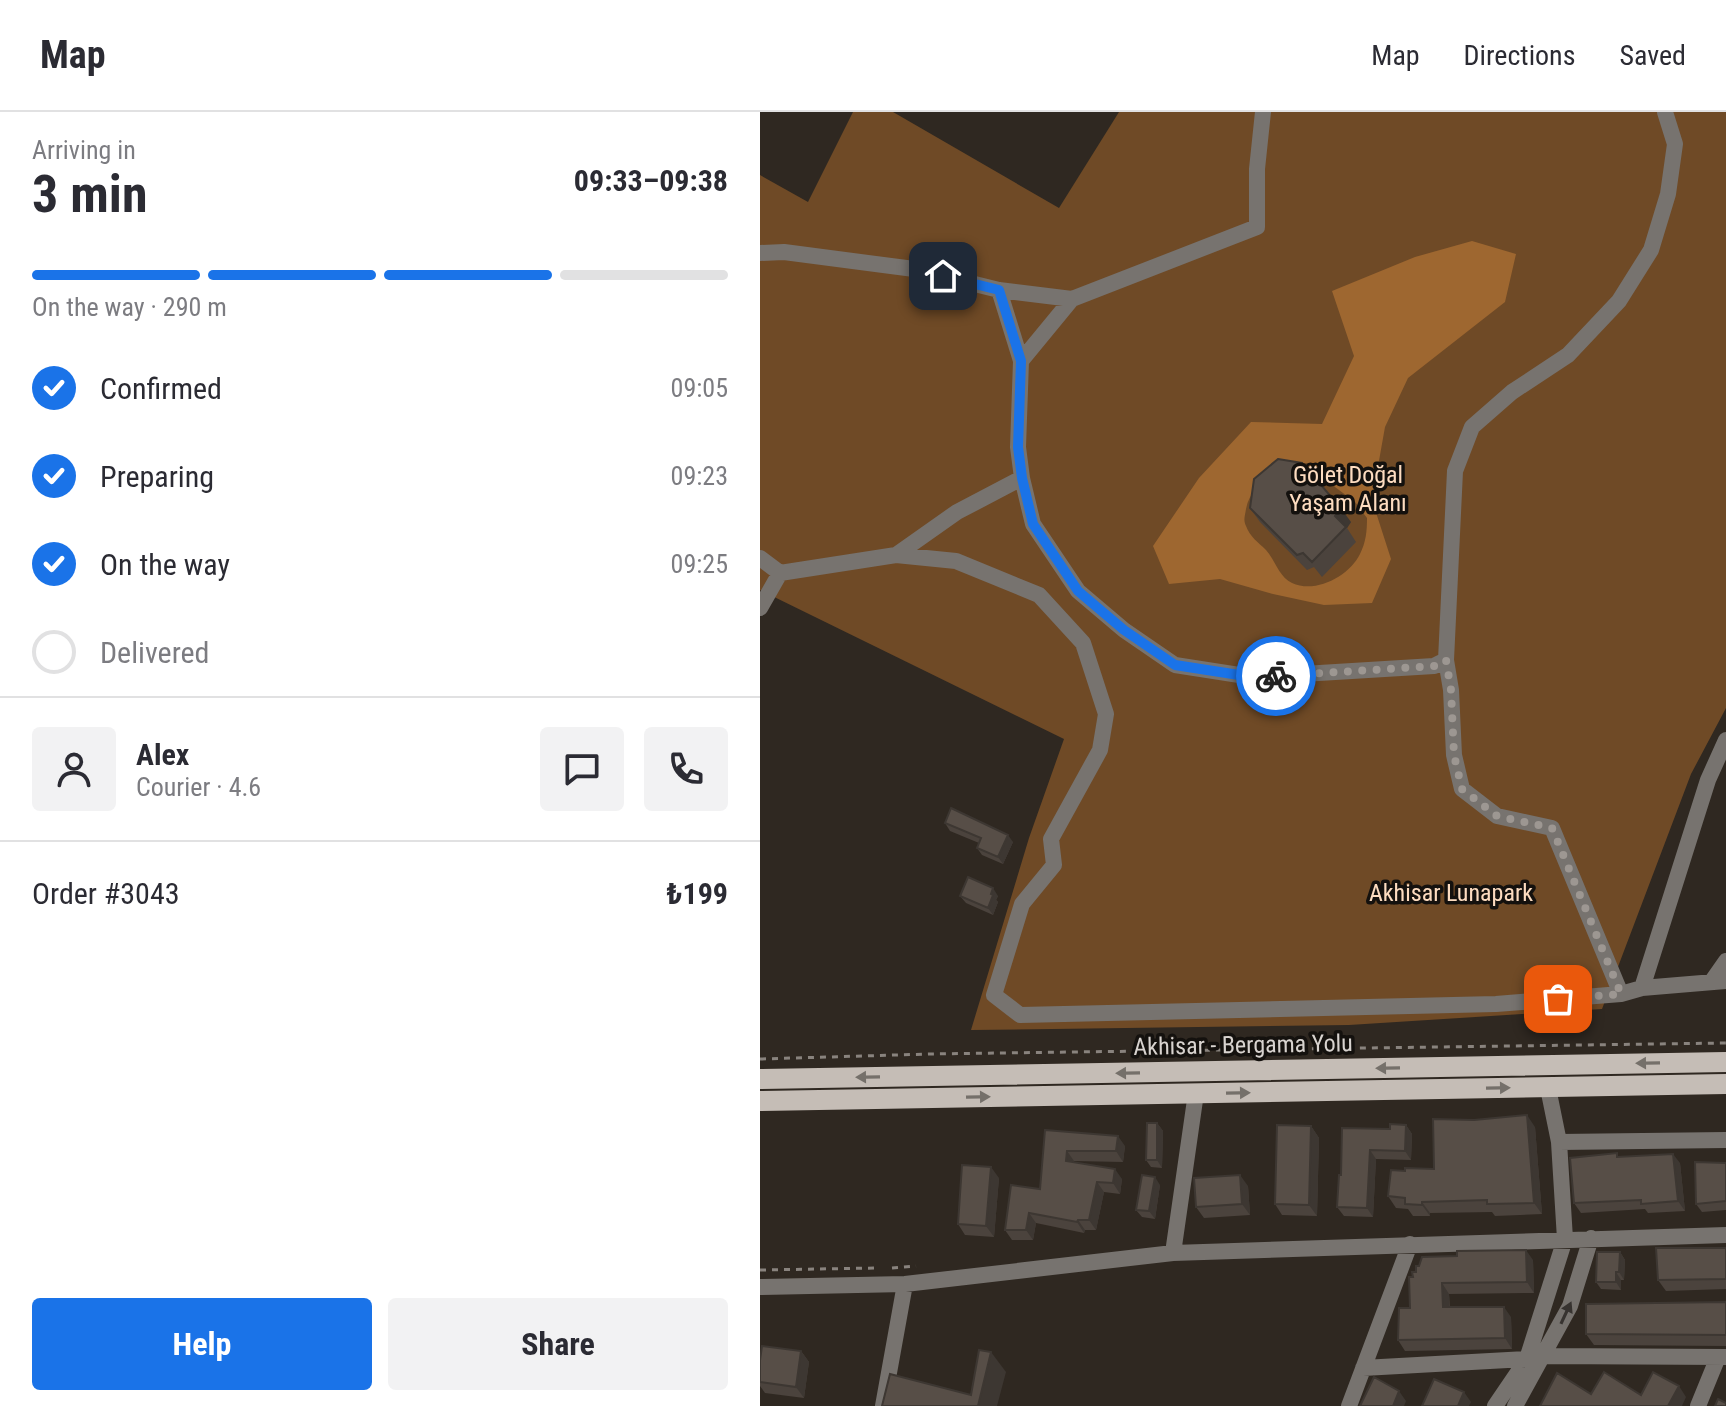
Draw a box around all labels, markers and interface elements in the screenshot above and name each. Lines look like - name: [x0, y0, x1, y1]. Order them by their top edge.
- text: Map: [40, 33, 106, 77]
- text: Map: [1371, 39, 1420, 72]
- text: Directions: [1464, 39, 1575, 72]
- text: Saved: [1619, 39, 1686, 72]
- text: Arriving in: [32, 135, 136, 165]
- text: 09:33–09:38: [574, 163, 728, 198]
- text: 3 min: [32, 164, 148, 225]
- pin: [909, 242, 977, 310]
- icon: home: [921, 254, 965, 298]
- text: On the way · 290 m: [32, 292, 227, 322]
- icon: check: [32, 366, 76, 410]
- text: Confirmed: [100, 371, 222, 406]
- text: 09:05: [671, 373, 728, 403]
- icon: check: [32, 454, 76, 498]
- text: Preparing: [100, 459, 214, 494]
- text: 09:23: [671, 461, 728, 491]
- park label: Gölet Doğal Yaşam Alanı: [1289, 461, 1407, 517]
- icon: check: [32, 542, 76, 586]
- text: On the way: [100, 547, 230, 582]
- text: 09:25: [671, 549, 728, 579]
- text: Delivered: [100, 635, 209, 670]
- courier: [1236, 636, 1316, 716]
- icon: bike: [1254, 654, 1298, 698]
- button: person: [32, 727, 116, 811]
- button: chat: [540, 727, 624, 811]
- button: phone: [644, 727, 728, 811]
- text: Alex: [136, 737, 189, 772]
- text: Courier · 4.6: [136, 772, 261, 802]
- text: Order #3043: [32, 876, 180, 911]
- text: ₺199: [666, 876, 728, 911]
- park label: Akhisar Lunapark: [1369, 879, 1533, 907]
- pin: [1524, 965, 1592, 1033]
- icon: bag: [1536, 977, 1580, 1021]
- street label: Akhisar - Bergama Yolu: [1133, 1029, 1353, 1061]
- one-way arrow: [1635, 1057, 1660, 1069]
- one-way arrow: [1375, 1062, 1400, 1074]
- one-way arrow: [1115, 1066, 1140, 1079]
- one-way arrow: [855, 1071, 880, 1084]
- one-way arrow: [1486, 1082, 1511, 1095]
- one-way arrow: [1226, 1086, 1251, 1099]
- one-way arrow: [966, 1091, 991, 1103]
- button: Help: [32, 1298, 372, 1390]
- button: Share: [388, 1298, 728, 1390]
- one-way arrow: [1559, 1302, 1573, 1325]

